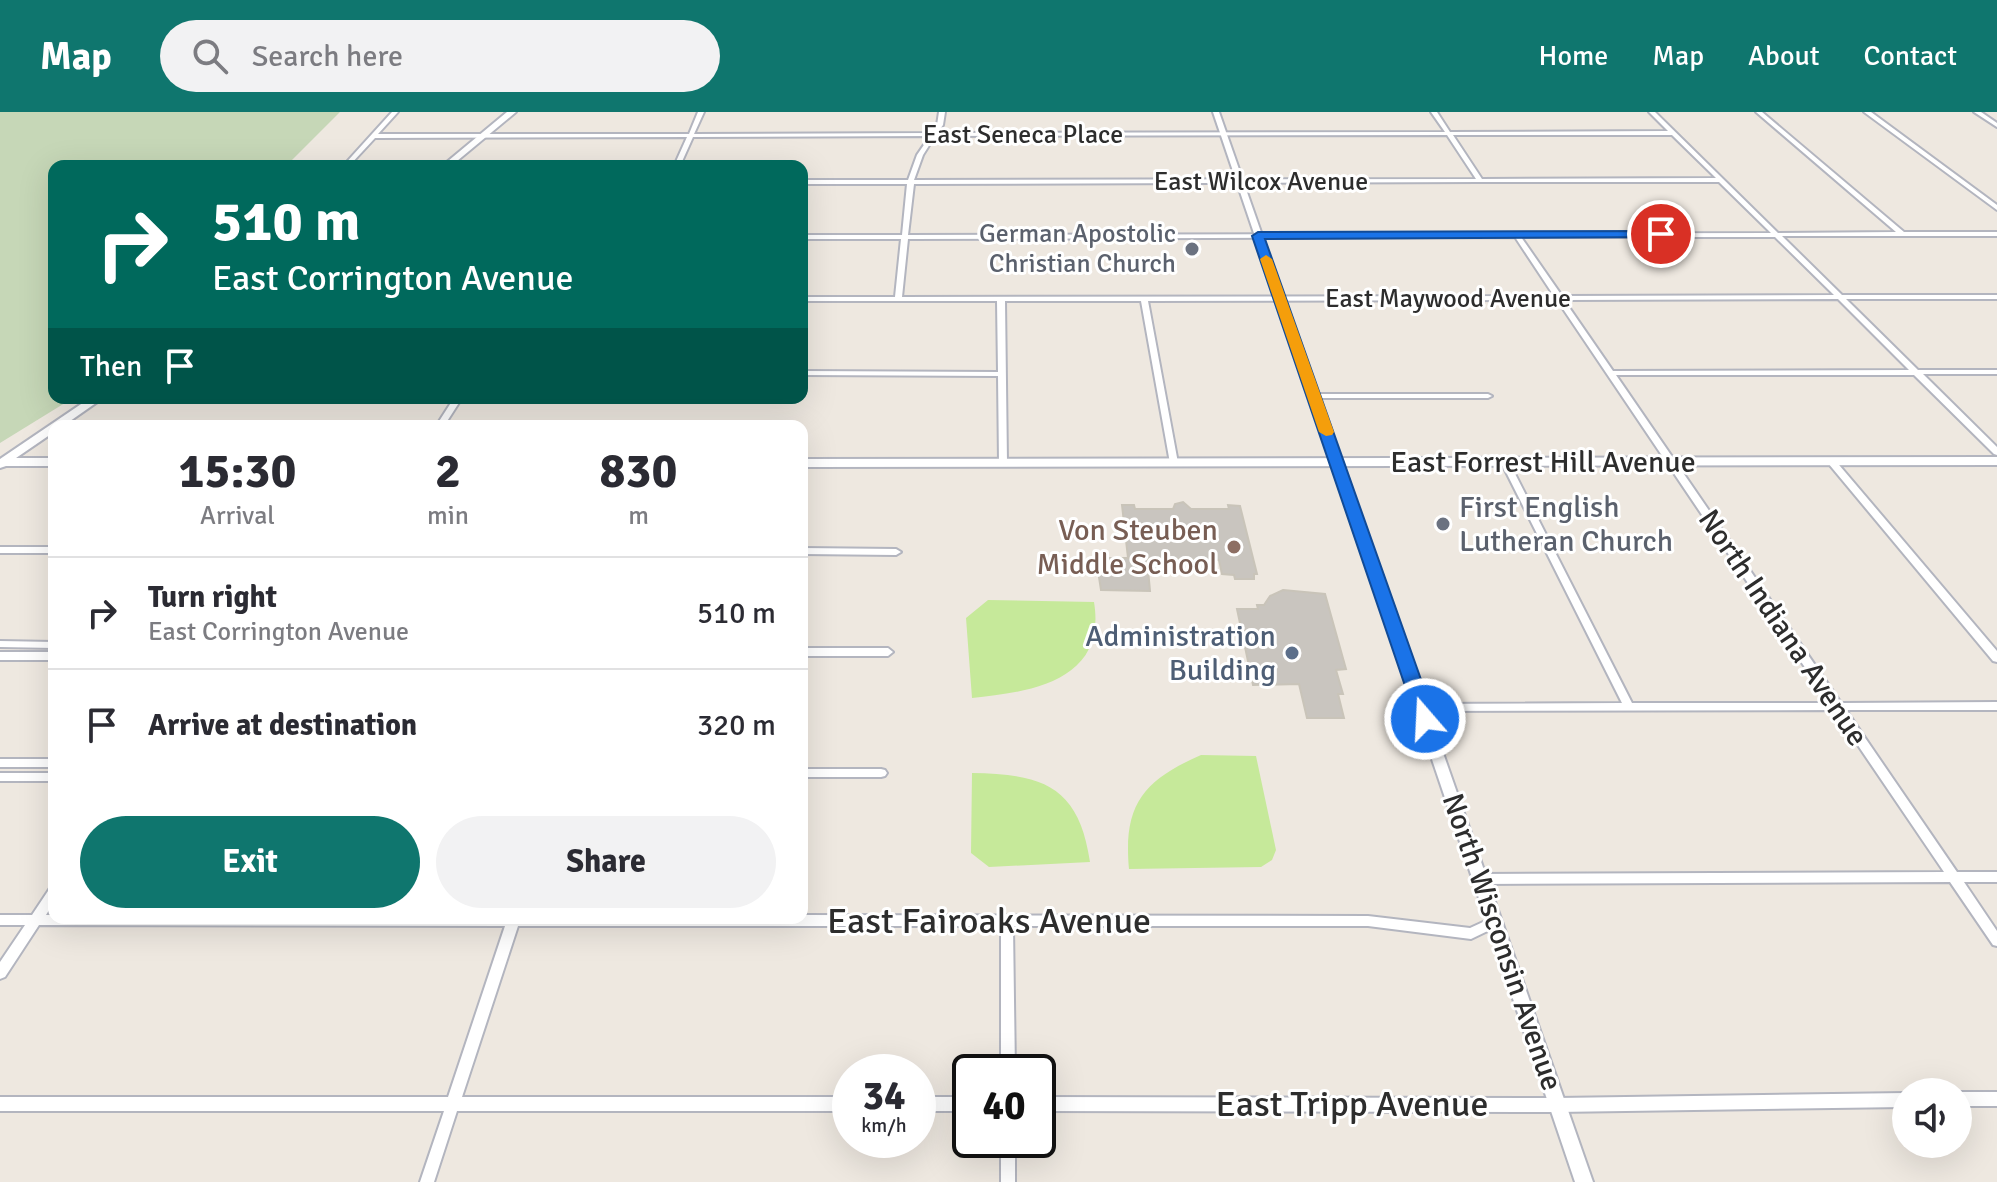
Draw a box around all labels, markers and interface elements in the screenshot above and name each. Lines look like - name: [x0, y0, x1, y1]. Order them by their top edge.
- search box: [160, 20, 720, 92]
- text: Map: [40, 33, 112, 80]
- icon: search: [188, 34, 232, 78]
- text: Search here: [252, 38, 403, 75]
- text: Home: [1539, 39, 1608, 73]
- text: Map: [1652, 39, 1704, 73]
- text: About: [1748, 39, 1820, 73]
- text: Contact: [1864, 39, 1957, 73]
- street label: East Seneca Place: [923, 119, 1123, 151]
- street label: East Wilcox Avenue: [1154, 166, 1368, 198]
- text: 510 m: [212, 187, 360, 256]
- icon: right: [80, 192, 184, 296]
- pin: [1627, 200, 1695, 268]
- icon: arrive: [1639, 212, 1683, 256]
- place label: German Apostolic Christian Church: [979, 218, 1176, 280]
- marker: German Apostolic Christian Church: [1183, 240, 1201, 258]
- text: East Corrington Avenue: [212, 256, 574, 301]
- street label: East Maywood Avenue: [1325, 283, 1571, 315]
- icon: arrive: [158, 344, 202, 388]
- text: Then: [80, 348, 142, 385]
- text: 15:30: [179, 442, 296, 501]
- text: 2: [435, 442, 461, 501]
- text: 830: [600, 442, 677, 501]
- street label: East Forrest Hill Avenue: [1390, 444, 1696, 481]
- place label: First English Lutheran Church: [1459, 489, 1673, 560]
- text: Arrival: [200, 500, 275, 532]
- text: min: [427, 500, 469, 532]
- text: m: [628, 500, 649, 532]
- street label: North Indiana Avenue: [1690, 503, 1876, 753]
- place label: Von Steuben Middle School: [1037, 512, 1218, 583]
- marker: First English Lutheran Church: [1434, 515, 1452, 533]
- marker: Von Steuben Middle School: [1225, 538, 1243, 556]
- text: Turn right: [148, 579, 277, 616]
- icon: right: [80, 591, 124, 635]
- text: 510 m: [697, 595, 776, 632]
- text: East Corrington Avenue: [148, 616, 409, 648]
- place label: Administration Building: [1085, 618, 1276, 689]
- marker: Administration Building: [1283, 644, 1301, 662]
- position arrow: [1383, 677, 1467, 761]
- icon: arrive: [80, 703, 124, 747]
- text: Arrive at destination: [148, 707, 417, 744]
- text: 320 m: [697, 707, 776, 744]
- street label: North Wisconsin Avenue: [1434, 789, 1570, 1095]
- button: Exit: [80, 816, 420, 908]
- button: Share: [436, 816, 776, 908]
- street label: East Fairoaks Avenue: [827, 899, 1151, 944]
- speed limit sign: 40: [952, 1054, 1056, 1158]
- text: 34: [862, 1071, 906, 1121]
- map controls: [1892, 1078, 1972, 1158]
- button: sound: [1892, 1078, 1972, 1158]
- street label: East Tripp Avenue: [1216, 1082, 1488, 1127]
- text: km/h: [861, 1113, 907, 1138]

